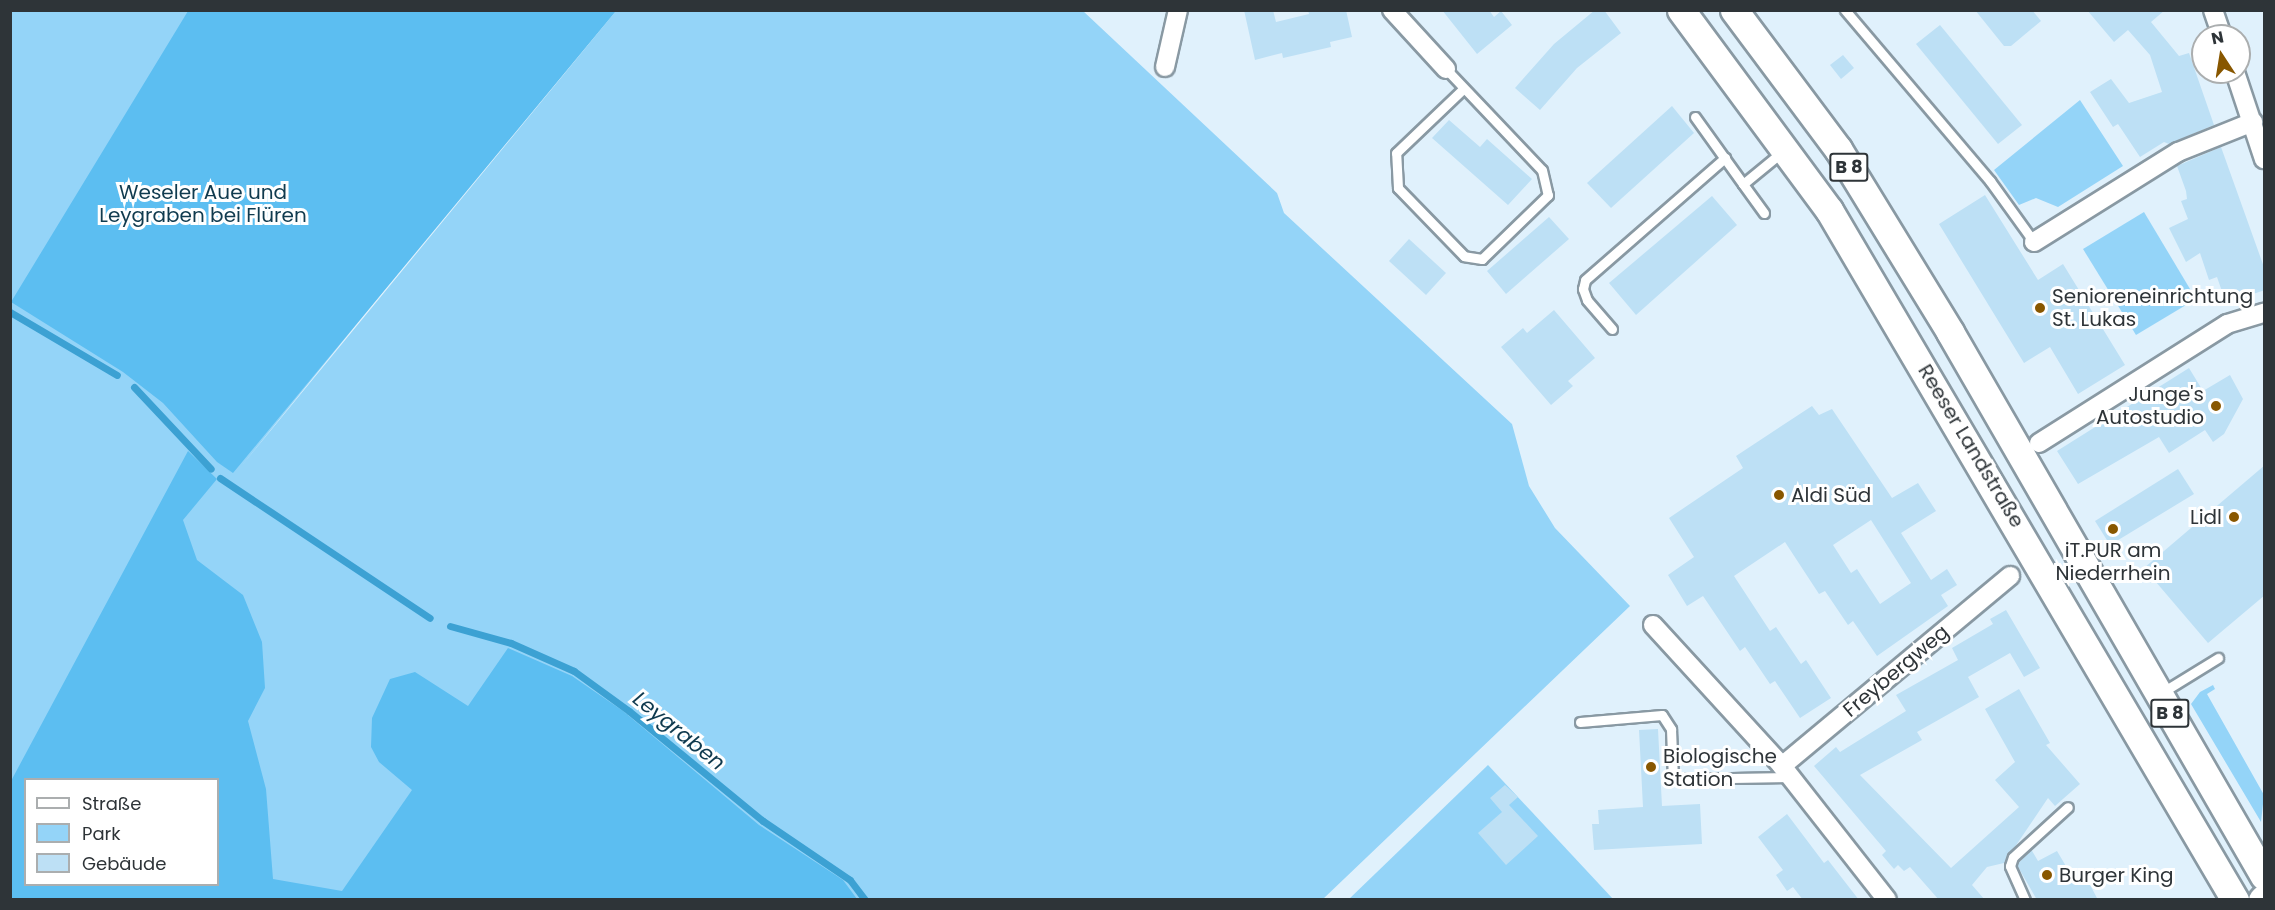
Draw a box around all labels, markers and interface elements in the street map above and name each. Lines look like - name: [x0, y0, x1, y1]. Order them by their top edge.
- north arrow: [2191, 24, 2251, 84]
- text: N: [2209, 25, 2226, 50]
- road number: B 8: [1828, 152, 1870, 182]
- park label: Weseler Aue und Leygraben bei Flüren: [99, 181, 307, 228]
- place label: Senioreneinrichtung St. Lukas: [2052, 284, 2253, 331]
- marker: Senioreneinrichtung St. Lukas: [2033, 301, 2047, 315]
- street label: Reeser Landstraße: [1913, 360, 2029, 532]
- place label: Junge's Autostudio: [2096, 382, 2204, 429]
- marker: Junge's Autostudio: [2209, 399, 2223, 413]
- place label: Aldi Süd: [1791, 483, 1871, 507]
- marker: Aldi Süd: [1772, 488, 1786, 502]
- place label: Lidl: [2190, 505, 2222, 529]
- marker: Lidl: [2227, 510, 2241, 524]
- marker: iT.PUR am Niederrhein: [2106, 522, 2120, 536]
- place label: iT.PUR am Niederrhein: [2055, 538, 2171, 585]
- street label: Freybergweg: [1838, 620, 1954, 722]
- water label: Leygraben: [628, 686, 730, 776]
- road number: B 8: [2149, 698, 2191, 728]
- place label: Biologische Station: [1663, 744, 1777, 791]
- marker: Biologische Station: [1644, 760, 1658, 774]
- legend: [24, 778, 219, 886]
- text: Straße: [82, 791, 141, 816]
- text: Park: [82, 821, 121, 846]
- text: Gebäude: [82, 851, 166, 876]
- place label: Burger King: [2059, 863, 2173, 887]
- marker: Burger King: [2040, 868, 2054, 882]

